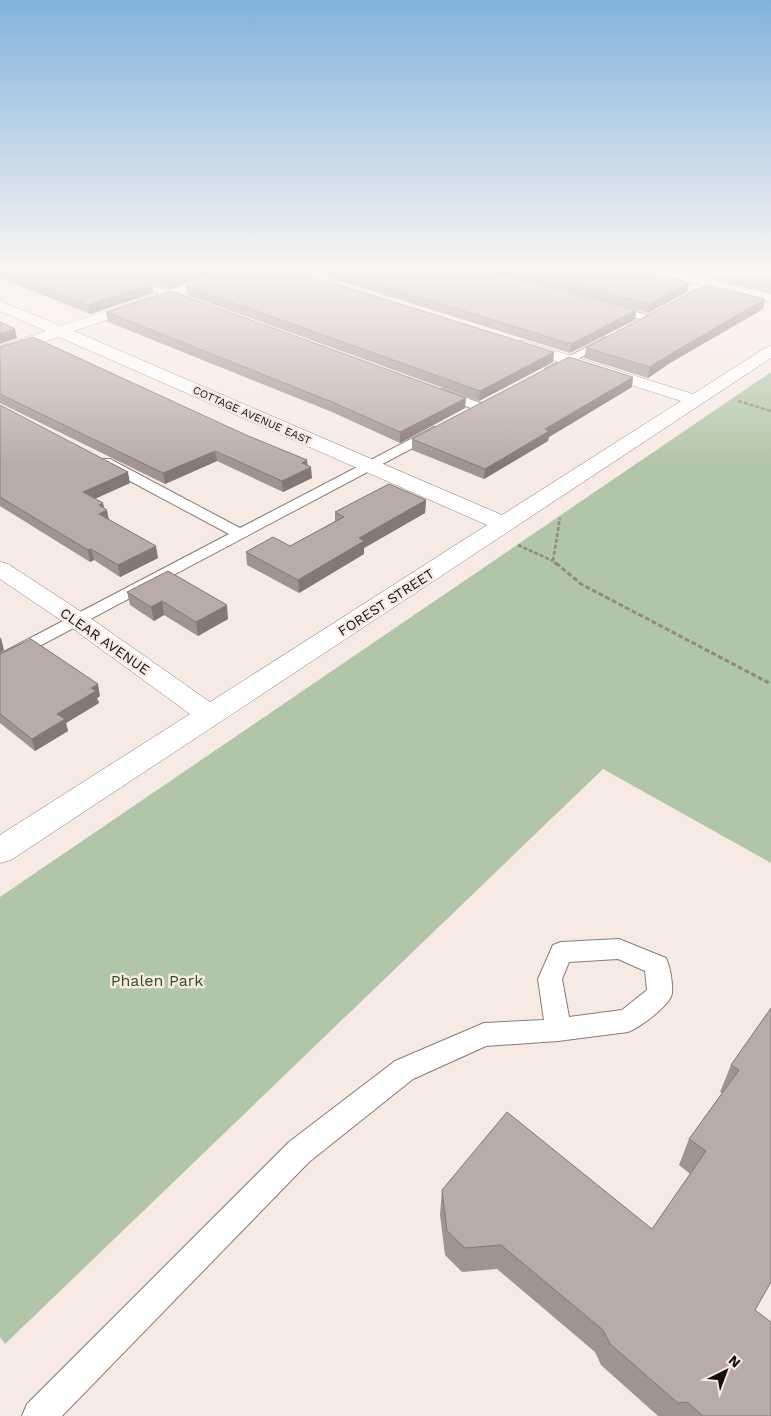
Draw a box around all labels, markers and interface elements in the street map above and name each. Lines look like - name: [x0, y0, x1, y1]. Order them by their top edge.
- street label: COTTAGE AVENUE EAST: [191, 383, 313, 448]
- street label: FOREST STREET: [335, 565, 437, 639]
- street label: CLEAR AVENUE: [57, 604, 153, 678]
- park label: Phalen Park: [111, 971, 203, 990]
- north arrow: [701, 1346, 751, 1396]
- text: N: [725, 1352, 744, 1371]

